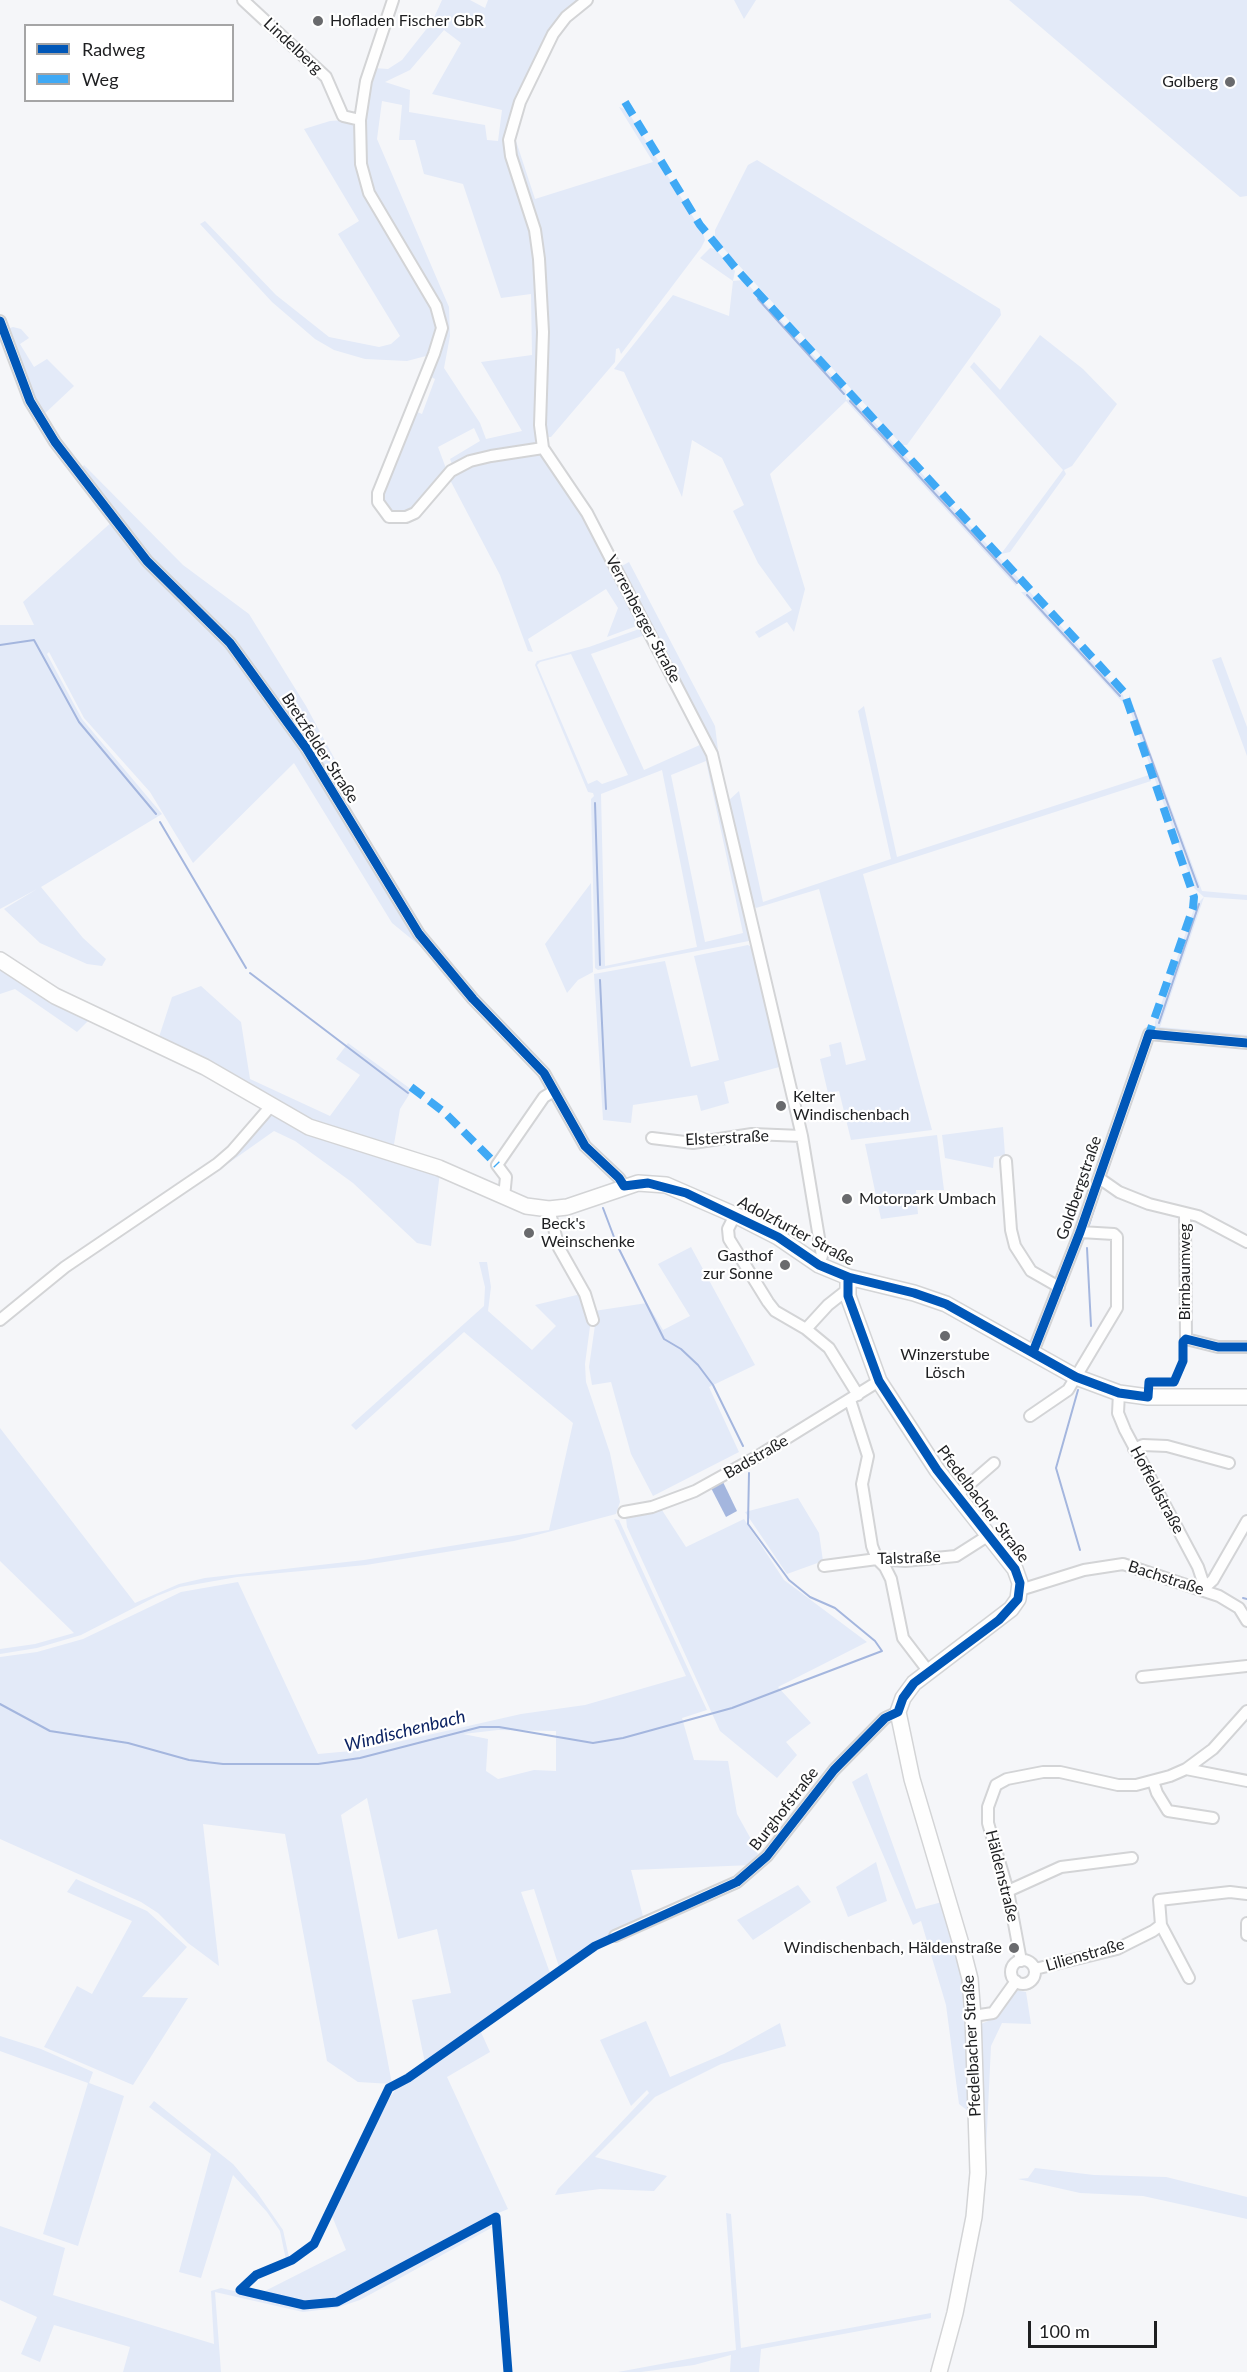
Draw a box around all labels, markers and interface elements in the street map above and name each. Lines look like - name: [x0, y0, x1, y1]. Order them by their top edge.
- place label: Hofladen Fischer GbR: [330, 11, 484, 31]
- street label: Lindelberg: [260, 14, 326, 78]
- marker: Hofladen Fischer GbR: [311, 14, 325, 28]
- legend: [24, 24, 234, 102]
- text: Radweg: [82, 38, 145, 60]
- text: Weg: [82, 68, 119, 90]
- place label: Golberg: [1162, 72, 1218, 92]
- marker: Golberg: [1223, 75, 1237, 89]
- street label: Verrenberger Straße: [601, 552, 685, 686]
- street label: Bretzfelder Straße: [277, 689, 363, 807]
- place label: Kelter Windischenbach: [793, 1087, 909, 1125]
- marker: Kelter Windischenbach: [774, 1099, 788, 1113]
- street label: Elsterstraße: [685, 1126, 769, 1150]
- street label: Goldbergstraße: [1052, 1133, 1106, 1243]
- place label: Motorpark Umbach: [859, 1189, 996, 1209]
- street label: Adolzfurter Straße: [734, 1192, 858, 1270]
- marker: Motorpark Umbach: [840, 1192, 854, 1206]
- place label: Beck's Weinschenke: [541, 1214, 635, 1252]
- street label: Birnbaumweg: [1175, 1224, 1195, 1320]
- marker: Beck's Weinschenke: [522, 1226, 536, 1240]
- place label: Gasthof zur Sonne: [703, 1246, 773, 1284]
- marker: Gasthof zur Sonne: [778, 1258, 792, 1272]
- marker: Winzerstube Lösch: [938, 1329, 952, 1343]
- place label: Winzerstube Lösch: [900, 1345, 990, 1383]
- street label: Badstraße: [720, 1431, 792, 1483]
- street label: Pfedelbacher Straße: [933, 1442, 1033, 1566]
- street label: Hoffeldstraße: [1126, 1443, 1188, 1537]
- street label: Talstraße: [877, 1547, 941, 1569]
- street label: Bachstraße: [1126, 1557, 1206, 1599]
- water label: Windischenbach: [342, 1706, 468, 1756]
- street label: Burghofstraße: [745, 1763, 823, 1855]
- street label: Häldenstraße: [981, 1828, 1023, 1924]
- street label: Lilienstraße: [1043, 1935, 1127, 1975]
- place label: Windischenbach, Häldenstraße: [784, 1938, 1002, 1958]
- marker: Windischenbach, Häldenstraße: [1007, 1941, 1021, 1955]
- street label: Pfedelbacher Straße: [959, 1975, 985, 2117]
- scale bar: [1031, 2309, 1160, 2347]
- text: 100 m: [1039, 2320, 1090, 2342]

